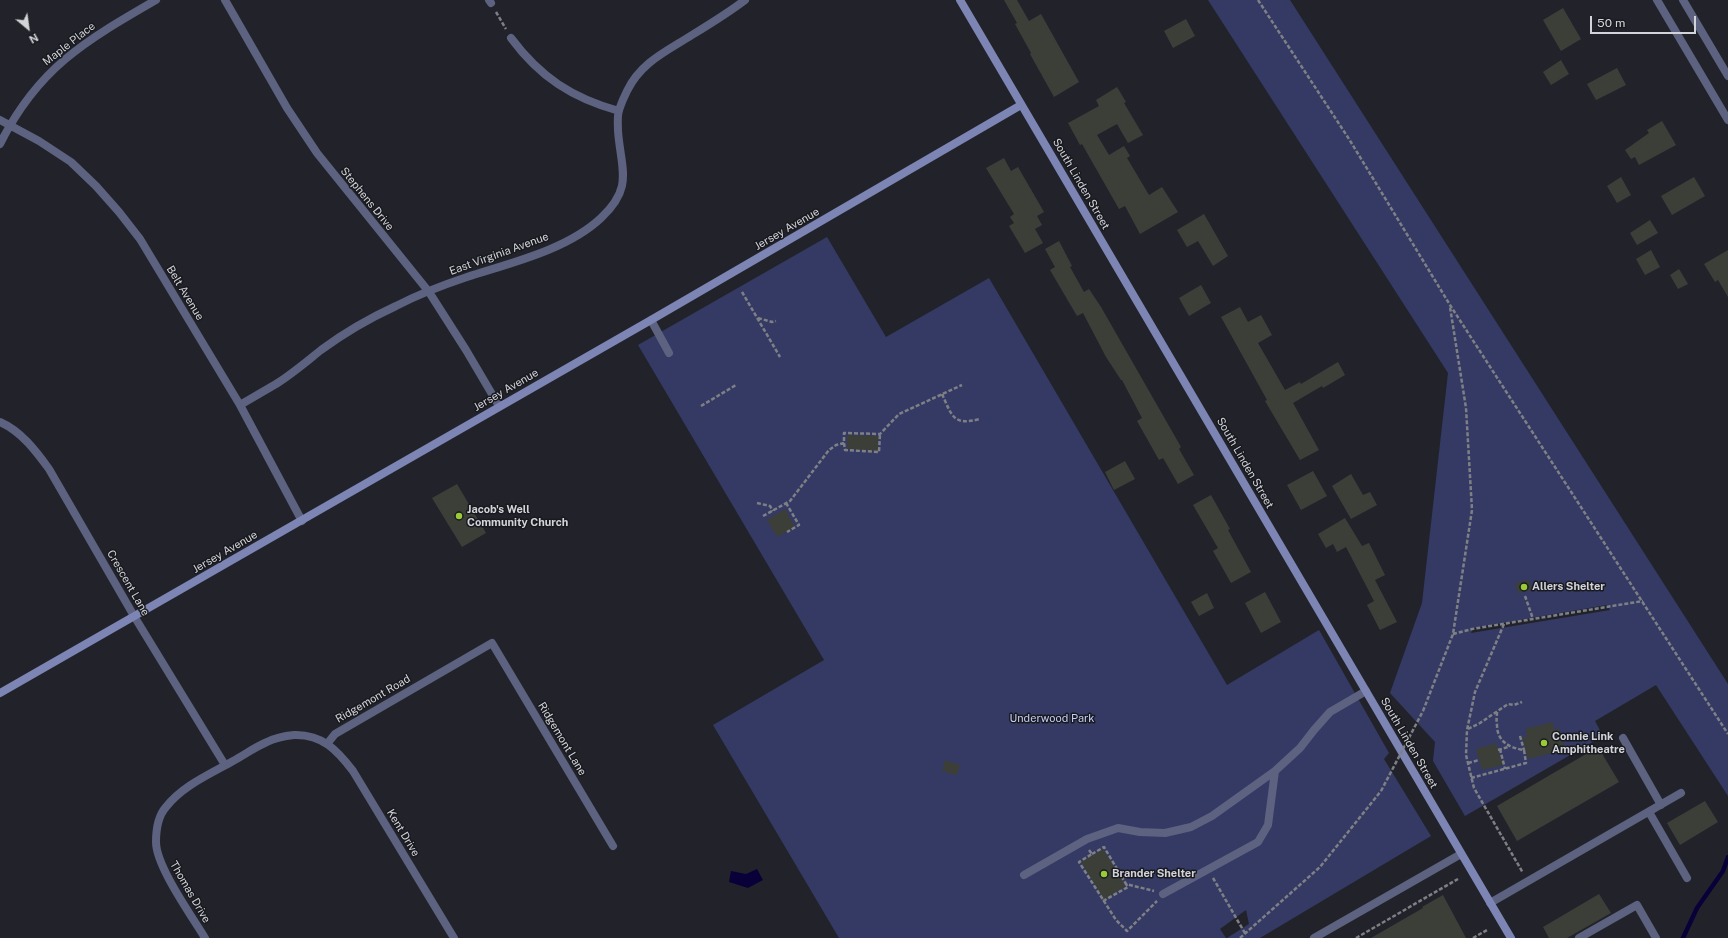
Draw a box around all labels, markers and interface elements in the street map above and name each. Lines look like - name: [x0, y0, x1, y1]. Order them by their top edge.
- north arrow: [8, 8, 48, 48]
- scale bar: [1592, 8, 1698, 34]
- text: 50 m: [1597, 16, 1625, 30]
- street label: Maple Place: [40, 19, 98, 69]
- text: N: [27, 31, 40, 46]
- street label: South Linden Street: [1050, 136, 1112, 232]
- street label: Stephens Drive: [337, 165, 397, 233]
- street label: Jersey Avenue: [752, 205, 822, 253]
- street label: East Virginia Avenue: [448, 230, 550, 278]
- street label: Belt Avenue: [164, 263, 206, 323]
- street label: Jersey Avenue: [471, 366, 541, 414]
- street label: South Linden Street: [1214, 415, 1276, 511]
- place label: Jacob's Well Community Church: [467, 503, 568, 529]
- marker: Jacob's Well Community Church: [454, 511, 464, 521]
- street label: Jersey Avenue: [190, 528, 260, 576]
- street label: Crescent Lane: [104, 548, 152, 618]
- place label: Allers Shelter: [1532, 580, 1605, 594]
- marker: Allers Shelter: [1519, 582, 1529, 592]
- street label: Ridgemont Road: [333, 672, 413, 726]
- street label: South Linden Street: [1378, 695, 1440, 791]
- street label: Ridgemont Lane: [535, 700, 589, 778]
- park label: Underwood Park: [1010, 712, 1094, 726]
- place label: Connie Link Amphitheatre: [1552, 730, 1625, 756]
- marker: Connie Link Amphitheatre: [1539, 738, 1549, 748]
- street label: Kent Drive: [384, 807, 422, 859]
- street label: Thomas Drive: [167, 859, 213, 925]
- place label: Brander Shelter: [1112, 867, 1196, 881]
- marker: Brander Shelter: [1099, 869, 1109, 879]

